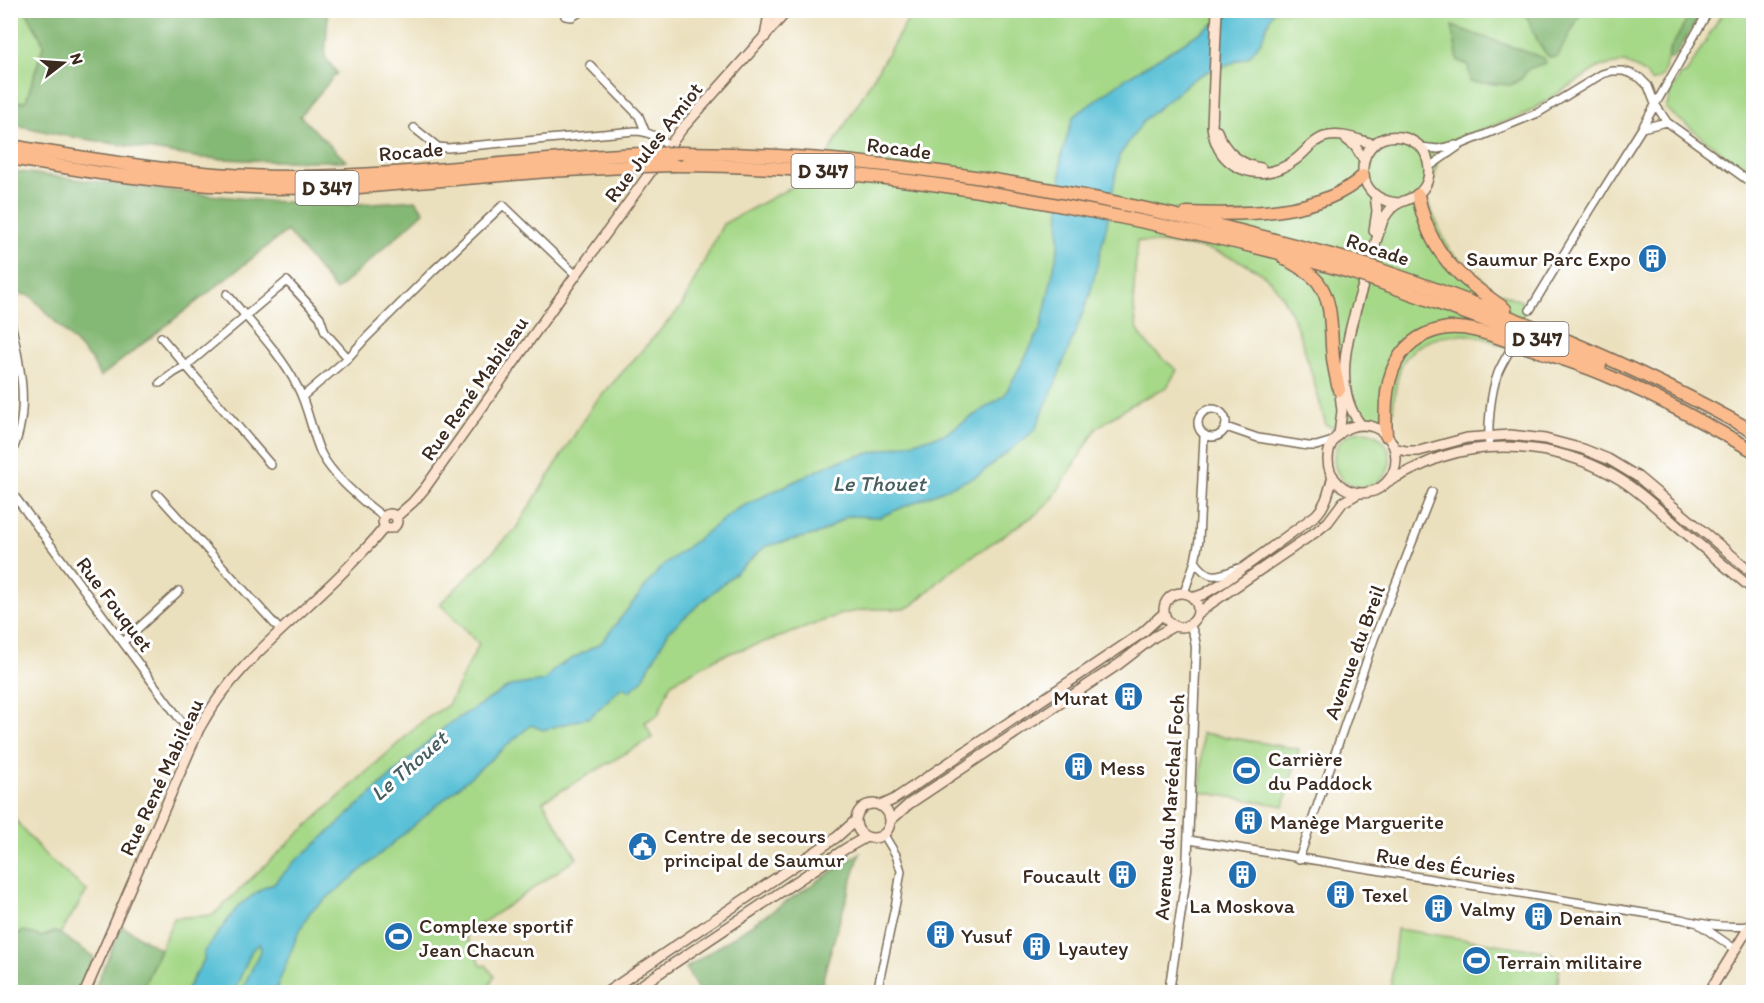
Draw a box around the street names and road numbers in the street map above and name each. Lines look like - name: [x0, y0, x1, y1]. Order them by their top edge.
- street label: Rue Jules Amiot: [598, 77, 708, 207]
- street label: Rocade: [865, 132, 933, 164]
- street label: Rocade: [378, 136, 444, 166]
- road number: D 347: [792, 154, 854, 188]
- road number: D 347: [296, 171, 358, 205]
- street label: Rocade: [1343, 227, 1413, 271]
- street label: Rue René Mabileau: [415, 311, 533, 465]
- road number: D 347: [1506, 322, 1568, 356]
- street label: Rue Fouquet: [71, 552, 159, 656]
- street label: Avenue du Breil: [1318, 581, 1390, 723]
- street label: Avenue du Maréchal Foch: [1149, 693, 1189, 921]
- street label: Rue René Mabileau: [114, 694, 208, 860]
- street label: Rue des Écuries: [1374, 842, 1518, 888]

